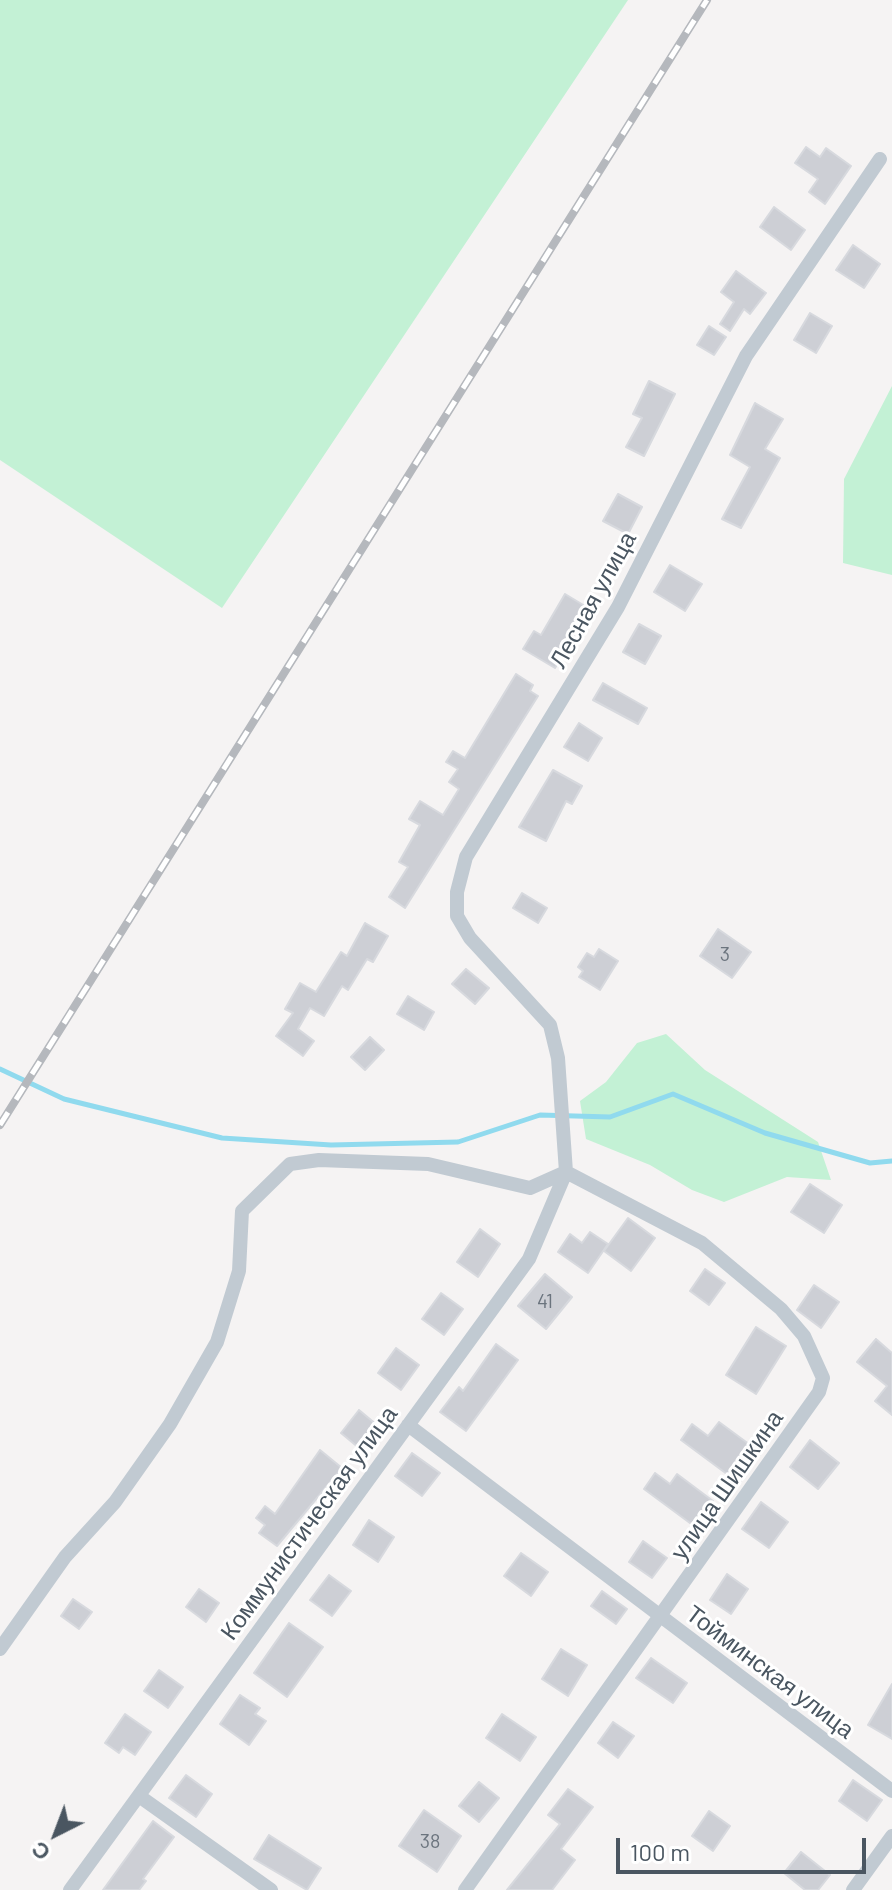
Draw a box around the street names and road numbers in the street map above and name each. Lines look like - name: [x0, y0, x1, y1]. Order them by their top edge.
- street label: Лесная улица: [544, 527, 642, 673]
- street label: Коммунистическая улица: [215, 1401, 403, 1645]
- street label: улица Шишкина: [665, 1405, 789, 1565]
- street label: Тойминская улица: [680, 1599, 860, 1745]

